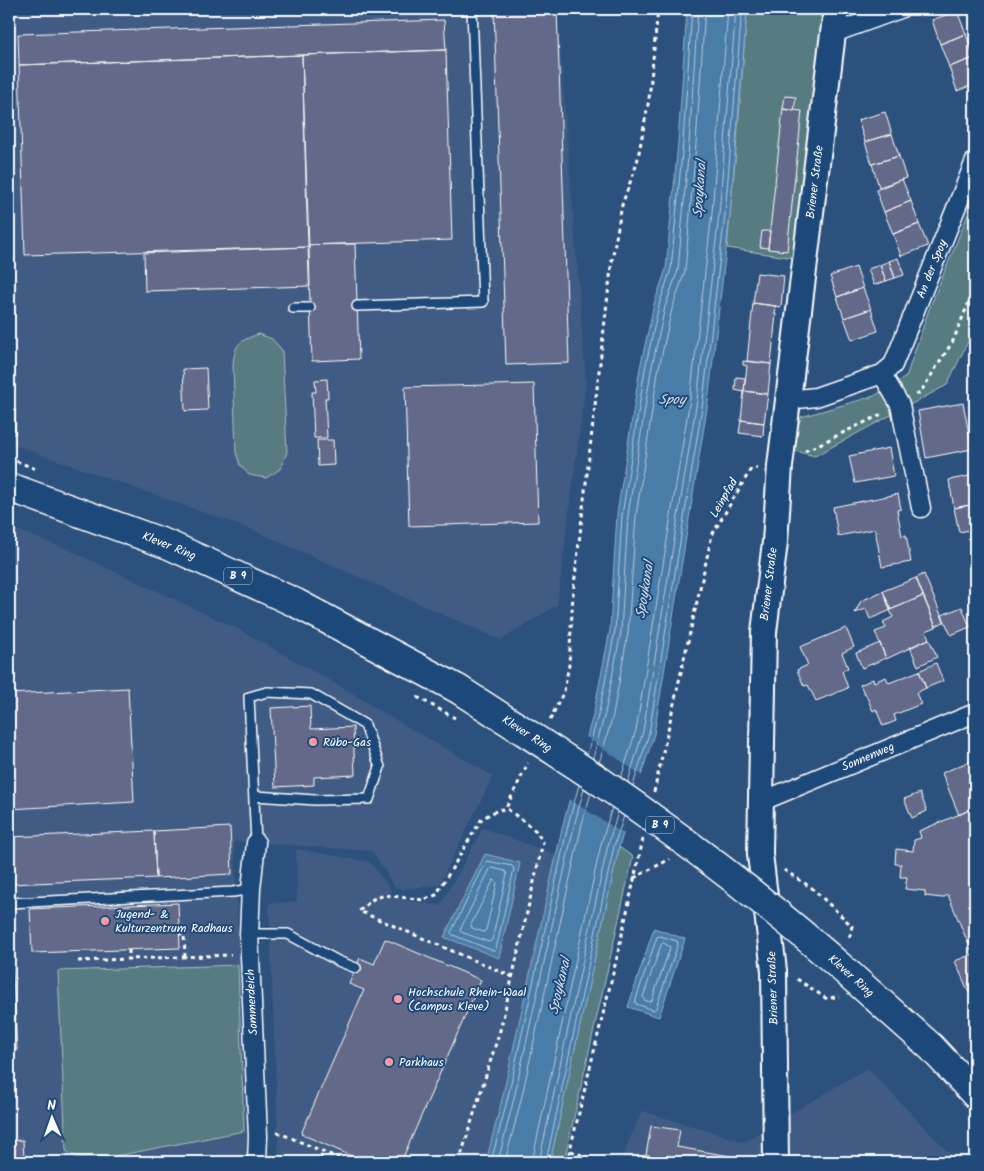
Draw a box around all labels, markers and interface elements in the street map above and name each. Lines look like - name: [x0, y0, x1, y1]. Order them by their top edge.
- street label: Briener Straße: [801, 144, 829, 220]
- water label: Spoykanal: [687, 157, 713, 219]
- street label: An der Spoy: [912, 236, 953, 301]
- water label: Spoy: [658, 389, 688, 411]
- street label: Leinpfad: [705, 474, 743, 521]
- street label: Klever Ring: [139, 527, 199, 566]
- street label: Briener Straße: [755, 546, 783, 622]
- water label: Spoykanal: [630, 557, 661, 620]
- road number: B 9: [224, 568, 252, 584]
- street label: Klever Ring: [498, 711, 556, 758]
- place label: Rübo-Gas: [323, 733, 371, 752]
- marker: Rübo-Gas: [307, 736, 319, 748]
- street label: Sonnenweg: [839, 737, 898, 777]
- road number: B 9: [646, 816, 674, 834]
- place label: Jugend- & Kulturzentrum Radhaus: [115, 905, 233, 938]
- marker: Jugend- & Kulturzentrum Radhaus: [99, 915, 111, 927]
- street label: Briener Straße: [762, 950, 784, 1025]
- street label: Klever Ring: [824, 950, 879, 1002]
- water label: Spoykanal: [543, 953, 578, 1017]
- street label: Sommerdeich: [241, 968, 263, 1036]
- place label: Hochschule Rhein-Waal (Campus Kleve): [408, 983, 526, 1016]
- marker: Hochschule Rhein-Waal (Campus Kleve): [392, 993, 404, 1005]
- place label: Parkhaus: [399, 1053, 444, 1072]
- marker: Parkhaus: [383, 1056, 395, 1068]
- north arrow: [28, 1094, 78, 1144]
- text: N: [47, 1095, 57, 1117]

